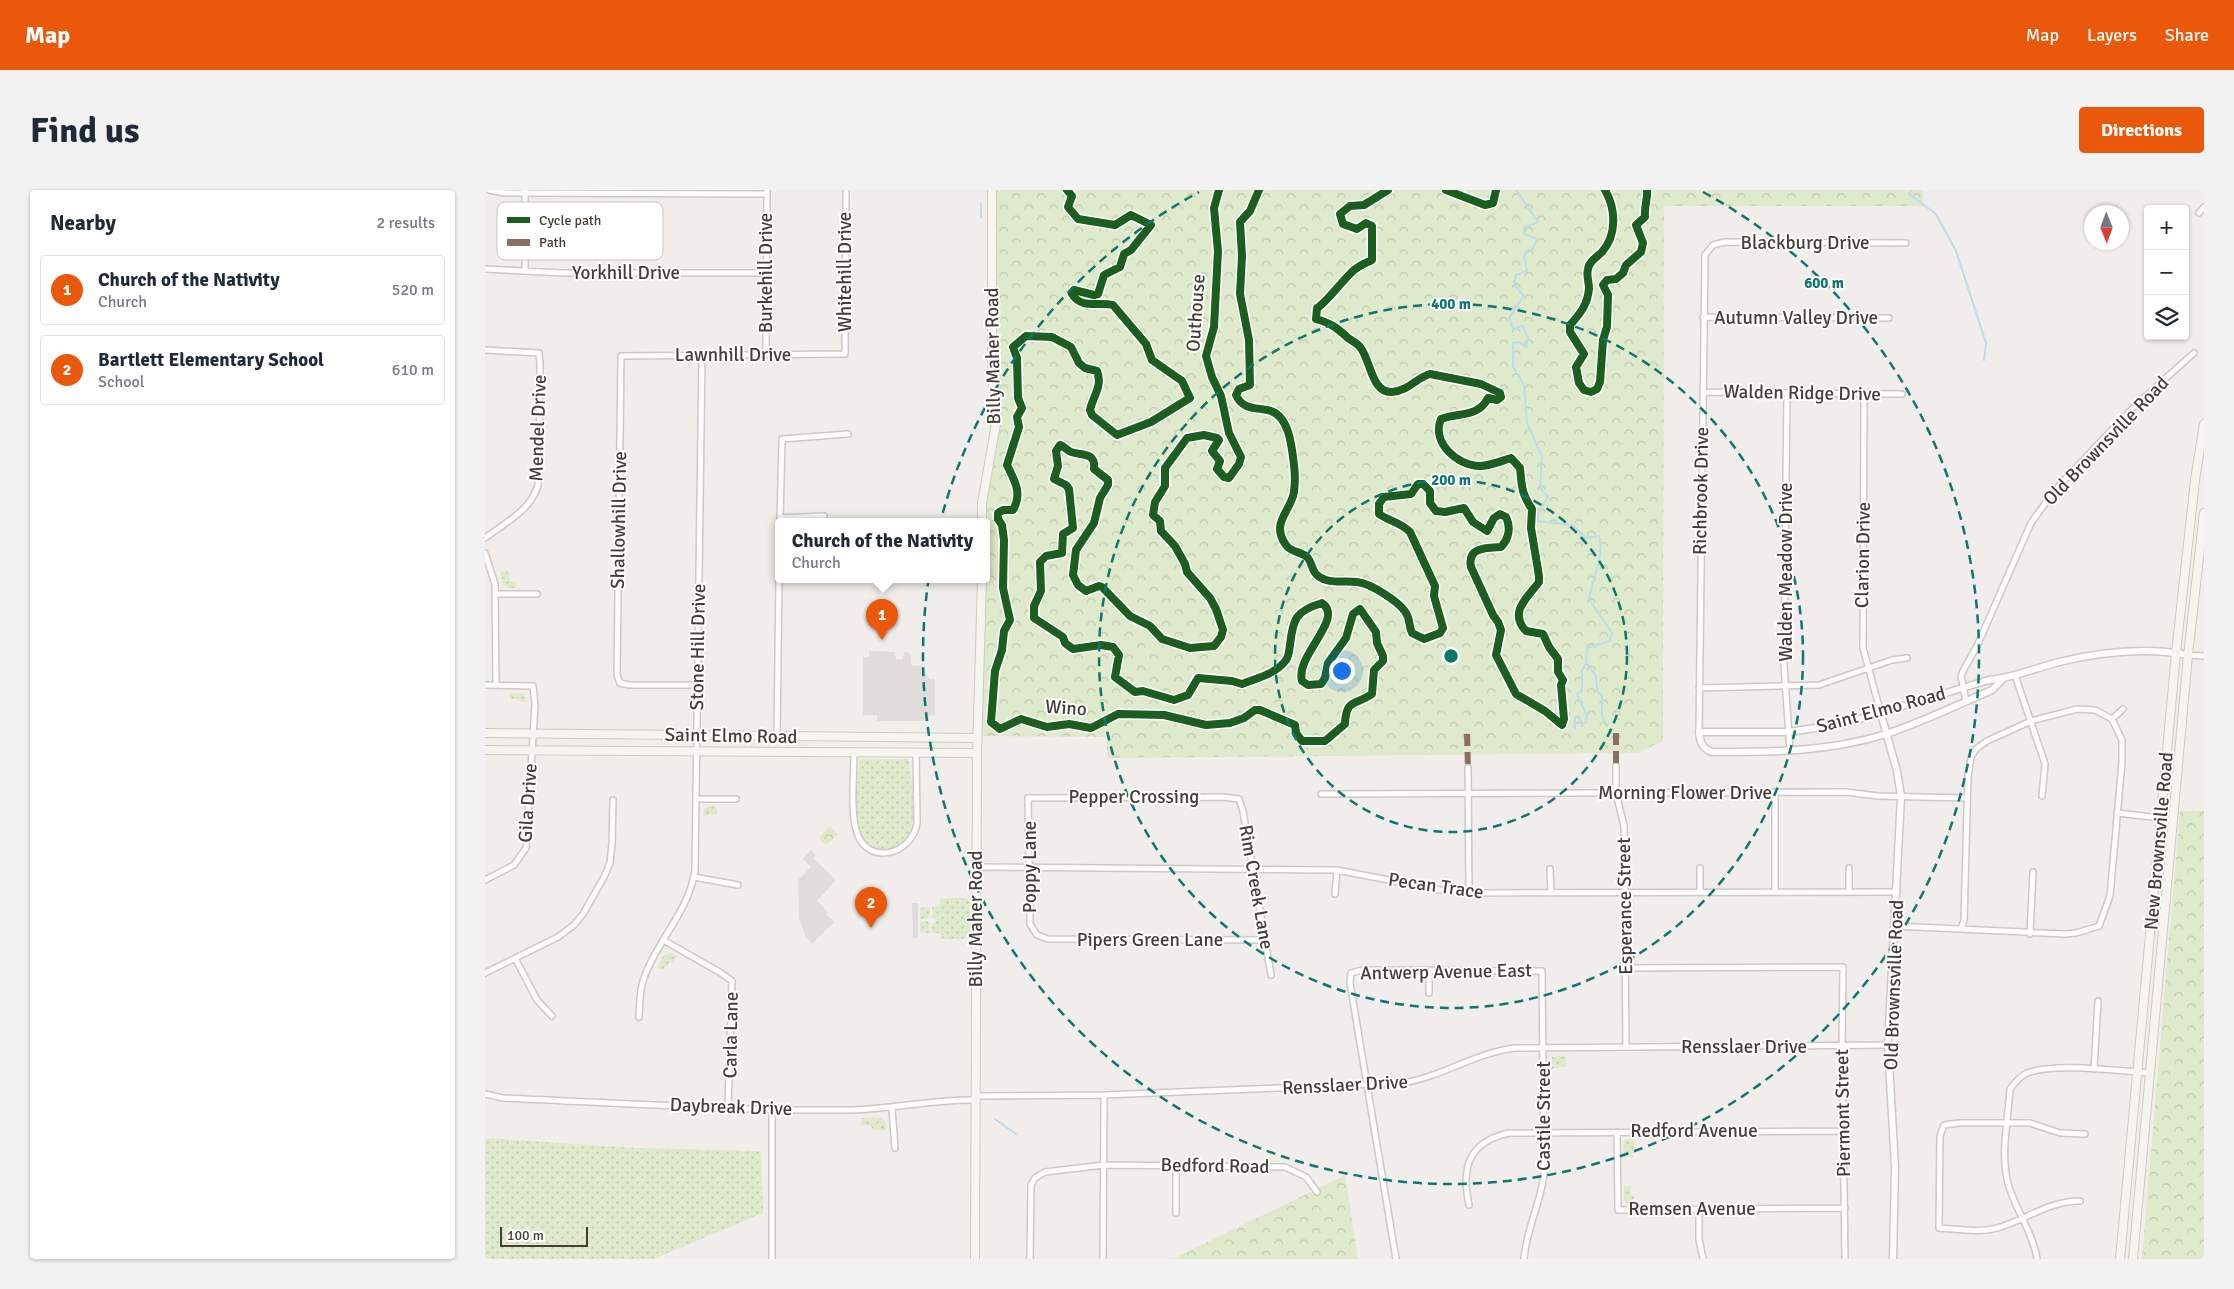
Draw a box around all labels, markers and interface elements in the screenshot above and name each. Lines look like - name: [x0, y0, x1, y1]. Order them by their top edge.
- text: Map: [25, 20, 70, 50]
- text: Map: [2026, 24, 2059, 46]
- text: Layers: [2087, 24, 2137, 46]
- text: Share: [2165, 24, 2209, 46]
- button: Directions: [2079, 107, 2204, 153]
- text: Find us: [30, 109, 140, 152]
- legend: [497, 202, 663, 260]
- north arrow: [2084, 205, 2129, 250]
- map controls: [2144, 205, 2189, 340]
- button: +: [2144, 205, 2189, 250]
- text: Nearby: [50, 210, 116, 236]
- text: Cycle path: [539, 212, 601, 229]
- street label: Whitehill Drive: [833, 212, 857, 332]
- text: 2 results: [376, 213, 435, 233]
- street label: Burkehill Drive: [754, 213, 778, 333]
- street label: Blackburg Drive: [1740, 231, 1870, 255]
- text: Path: [539, 234, 566, 251]
- button: −: [2144, 250, 2189, 295]
- street label: Yorkhill Drive: [572, 261, 680, 285]
- text: Church of the Nativity: [98, 268, 280, 292]
- street label: Outhouse: [1181, 273, 1211, 353]
- text: 600 m: [1804, 274, 1844, 292]
- text: 1: [63, 280, 71, 300]
- text: 520 m: [392, 280, 434, 300]
- street label: Billy Maher Road: [980, 287, 1006, 425]
- text: Church: [98, 292, 147, 312]
- text: 400 m: [1431, 295, 1471, 313]
- button: layers: [2144, 295, 2189, 340]
- street label: Autumn Valley Drive: [1714, 306, 1878, 330]
- street label: Lawnhill Drive: [675, 343, 791, 367]
- text: Bartlett Elementary School: [98, 348, 324, 372]
- text: 2: [63, 360, 71, 380]
- text: 610 m: [392, 360, 434, 380]
- street label: Old Brownsville Road: [2038, 371, 2174, 511]
- text: School: [98, 372, 144, 392]
- street label: Mendel Drive: [524, 374, 552, 482]
- street label: Walden Ridge Drive: [1723, 380, 1881, 406]
- street label: Richbrook Drive: [1688, 427, 1714, 555]
- street label: Shallowhill Drive: [606, 451, 632, 589]
- text: 200 m: [1431, 471, 1471, 489]
- street label: Walden Meadow Drive: [1774, 482, 1798, 662]
- street label: Clarion Drive: [1850, 502, 1876, 608]
- popup: [775, 518, 990, 583]
- text: Church of the Nativity: [792, 529, 973, 553]
- text: Church: [792, 553, 841, 573]
- street label: Stone Hill Drive: [685, 584, 711, 710]
- pin: 1: [866, 599, 898, 640]
- centre of rings: [1442, 647, 1460, 665]
- your location: [1329, 658, 1355, 684]
- street label: Saint Elmo Road: [1814, 681, 1948, 739]
- street label: Wino: [1044, 695, 1088, 721]
- street label: Saint Elmo Road: [664, 723, 798, 749]
- street label: New Brownsville Road: [2139, 751, 2179, 931]
- street label: Gila Drive: [513, 763, 543, 843]
- street label: Morning Flower Drive: [1598, 781, 1772, 805]
- street label: Pepper Crossing: [1069, 785, 1199, 809]
- street label: Poppy Lane: [1018, 821, 1042, 913]
- street label: Rim Creek Lane: [1233, 823, 1279, 951]
- street label: Esperance Street: [1612, 837, 1638, 975]
- street label: Billy Maher Road: [964, 850, 988, 988]
- street label: Pecan Trace: [1387, 867, 1485, 905]
- pin: 2: [855, 887, 887, 928]
- street label: Old Brownsville Road: [1879, 899, 1909, 1071]
- street label: Pipers Green Lane: [1077, 928, 1223, 952]
- street label: Antwerp Avenue East: [1360, 958, 1532, 985]
- street label: Carla Lane: [718, 991, 744, 1079]
- street label: Rensslaer Drive: [1681, 1035, 1807, 1059]
- street label: Piermont Street: [1830, 1048, 1856, 1177]
- street label: Castile Street: [1532, 1061, 1556, 1171]
- street label: Rensslaer Drive: [1281, 1070, 1409, 1100]
- street label: Daybreak Drive: [669, 1093, 793, 1121]
- street label: Redford Avenue: [1630, 1119, 1758, 1143]
- street label: Bedford Road: [1160, 1153, 1270, 1179]
- street label: Remsen Avenue: [1628, 1197, 1756, 1221]
- scale bar: [500, 1224, 587, 1247]
- text: 100 m: [507, 1227, 544, 1244]

